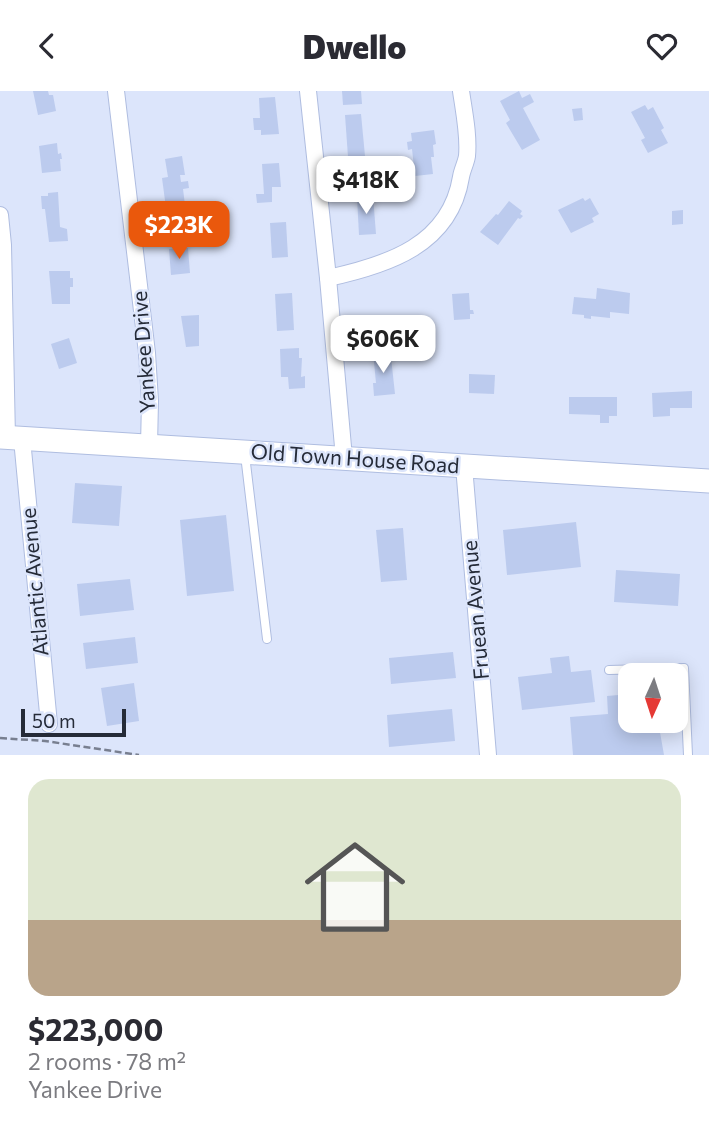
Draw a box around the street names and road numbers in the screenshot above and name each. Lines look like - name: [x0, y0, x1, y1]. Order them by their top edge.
- street label: Yankee Drive: [126, 290, 159, 414]
- street label: Old Town House Road: [250, 438, 460, 477]
- street label: Atlantic Avenue: [15, 507, 52, 657]
- street label: Fruean Avenue: [456, 539, 493, 681]

